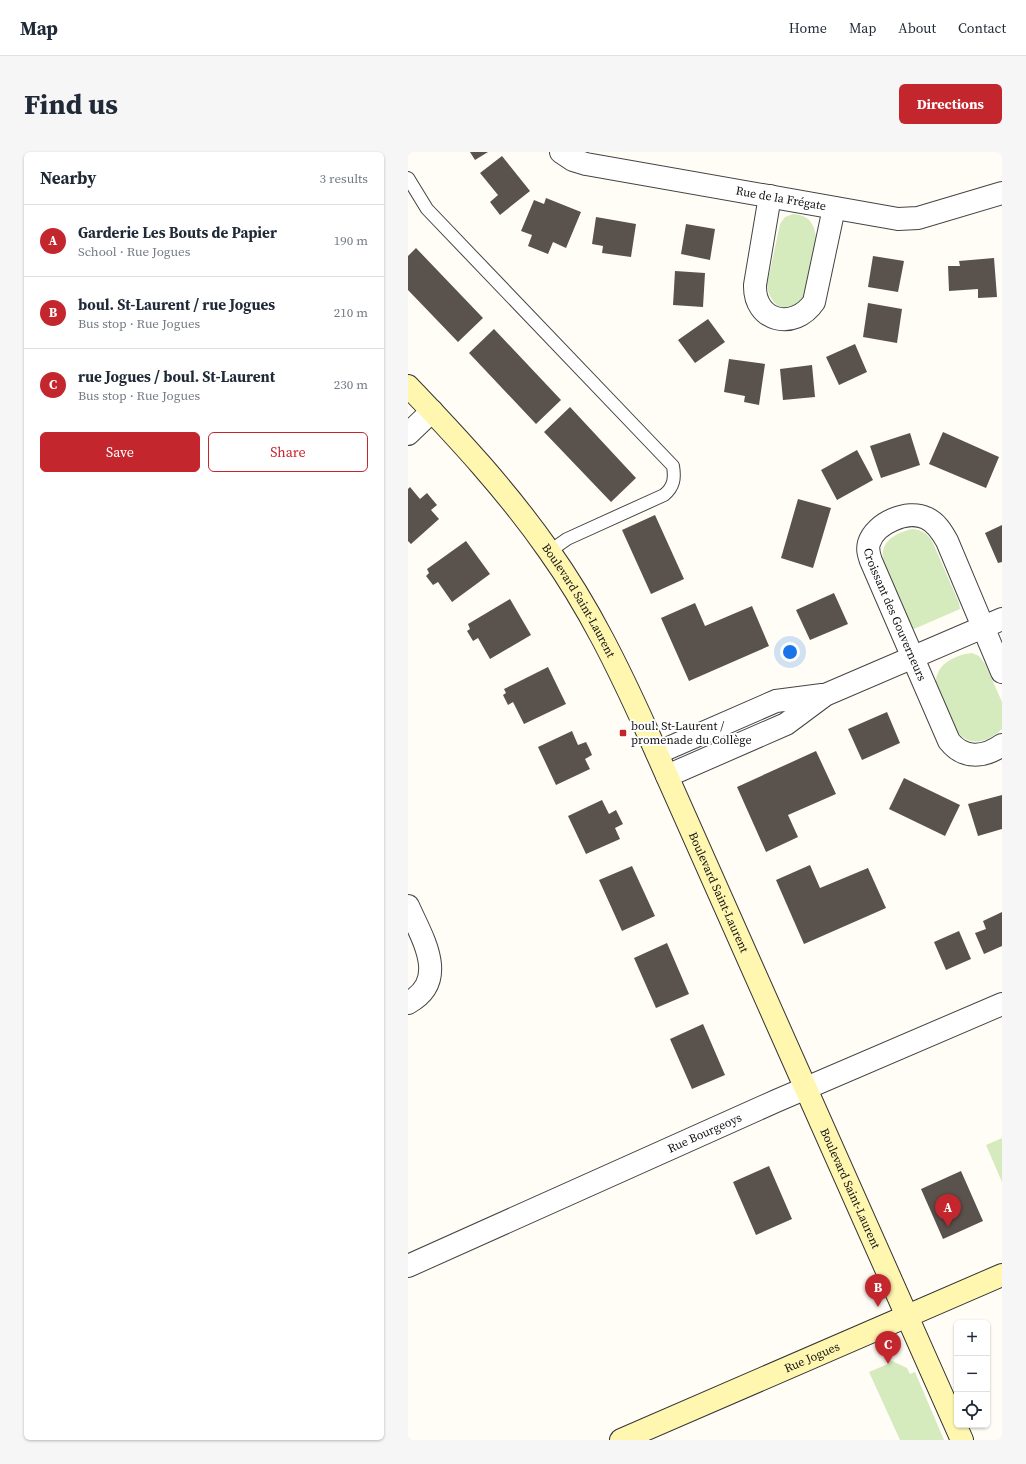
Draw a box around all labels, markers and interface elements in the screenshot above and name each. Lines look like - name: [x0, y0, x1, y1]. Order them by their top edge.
- text: Map: [20, 15, 58, 41]
- text: Home: [789, 18, 827, 38]
- text: Map: [849, 18, 876, 38]
- text: About: [898, 18, 936, 38]
- text: Contact: [958, 18, 1006, 38]
- button: Directions: [899, 84, 1002, 124]
- text: Find us: [24, 85, 118, 123]
- text: Nearby: [40, 166, 96, 190]
- text: 3 results: [320, 170, 368, 187]
- street label: Rue de la Frégate: [735, 183, 827, 214]
- text: Garderie Les Bouts de Papier: [78, 222, 277, 243]
- text: A: [49, 232, 57, 249]
- text: 190 m: [334, 232, 368, 249]
- text: School · Rue Jogues: [78, 243, 190, 260]
- text: boul. St-Laurent / rue Jogues: [78, 294, 275, 315]
- text: B: [49, 304, 57, 321]
- text: 210 m: [334, 304, 368, 321]
- text: Bus stop · Rue Jogues: [78, 315, 200, 332]
- text: rue Jogues / boul. St-Laurent: [78, 366, 275, 387]
- text: C: [49, 376, 57, 393]
- text: 230 m: [334, 376, 368, 393]
- text: Bus stop · Rue Jogues: [78, 387, 200, 404]
- button: Save: [40, 432, 200, 472]
- button: Share: [208, 432, 368, 472]
- street label: Boulevard Saint-Laurent: [538, 540, 619, 660]
- street label: Croissant des Gouverneurs: [860, 547, 930, 683]
- your location: [780, 642, 800, 662]
- place label: boul. St-Laurent / promenade du Collège: [631, 718, 752, 748]
- marker: boul. St-Laurent / promenade du Collège: [618, 728, 628, 738]
- street label: Boulevard Saint-Laurent: [685, 829, 752, 955]
- street label: Rue Bourgeoys: [665, 1109, 744, 1157]
- street label: Boulevard Saint-Laurent: [816, 1126, 884, 1251]
- pin: A: [935, 1194, 961, 1227]
- pin: B: [865, 1274, 891, 1307]
- map controls: [954, 1320, 990, 1428]
- button: +: [954, 1320, 990, 1356]
- pin: C: [875, 1331, 901, 1364]
- street label: Rue Jogues: [782, 1338, 842, 1376]
- button: −: [954, 1356, 990, 1392]
- button: locate: [954, 1392, 990, 1428]

